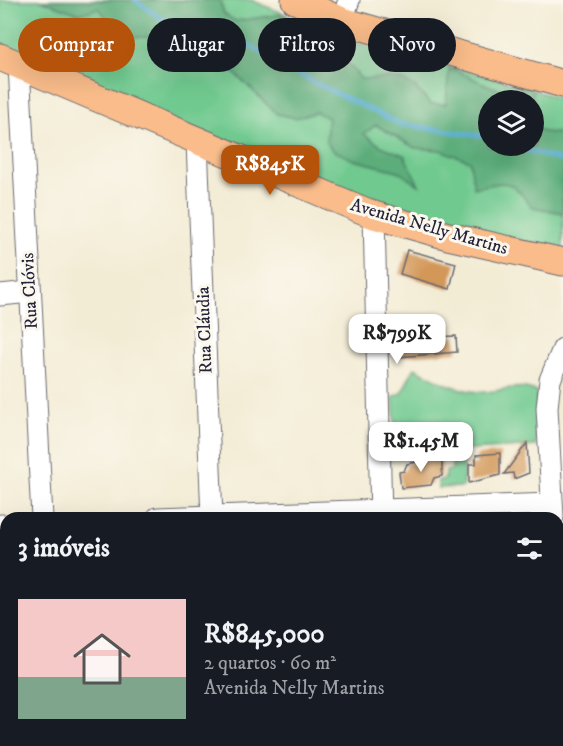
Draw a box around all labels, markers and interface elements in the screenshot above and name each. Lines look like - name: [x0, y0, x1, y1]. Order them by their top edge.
- chip: Comprar: [18, 18, 135, 72]
- chip: Alugar: [147, 18, 246, 72]
- chip: Filtros: [258, 18, 356, 72]
- chip: Novo: [368, 18, 456, 72]
- map controls: [478, 90, 544, 156]
- button: layers: [478, 90, 544, 156]
- pin: R$845K: [221, 145, 319, 196]
- text: R$845K: [235, 152, 305, 177]
- street label: Avenida Nelly Martins: [348, 194, 510, 260]
- street label: Rua Clóvis: [17, 252, 43, 330]
- street label: Rua Cláudia: [192, 286, 218, 374]
- pin: R$799K: [348, 314, 446, 365]
- text: R$799K: [363, 321, 431, 346]
- pin: R$1.45M: [366, 422, 476, 473]
- text: R$1.45M: [383, 429, 459, 454]
- text: 3 imóveis: [18, 532, 110, 565]
- icon: filters: [513, 532, 546, 565]
- text: R$845,000: [204, 618, 324, 651]
- icon: home: [66, 623, 138, 695]
- text: 2 quartos · 60 m²: [204, 651, 336, 676]
- text: Avenida Nelly Martins: [204, 676, 385, 701]

